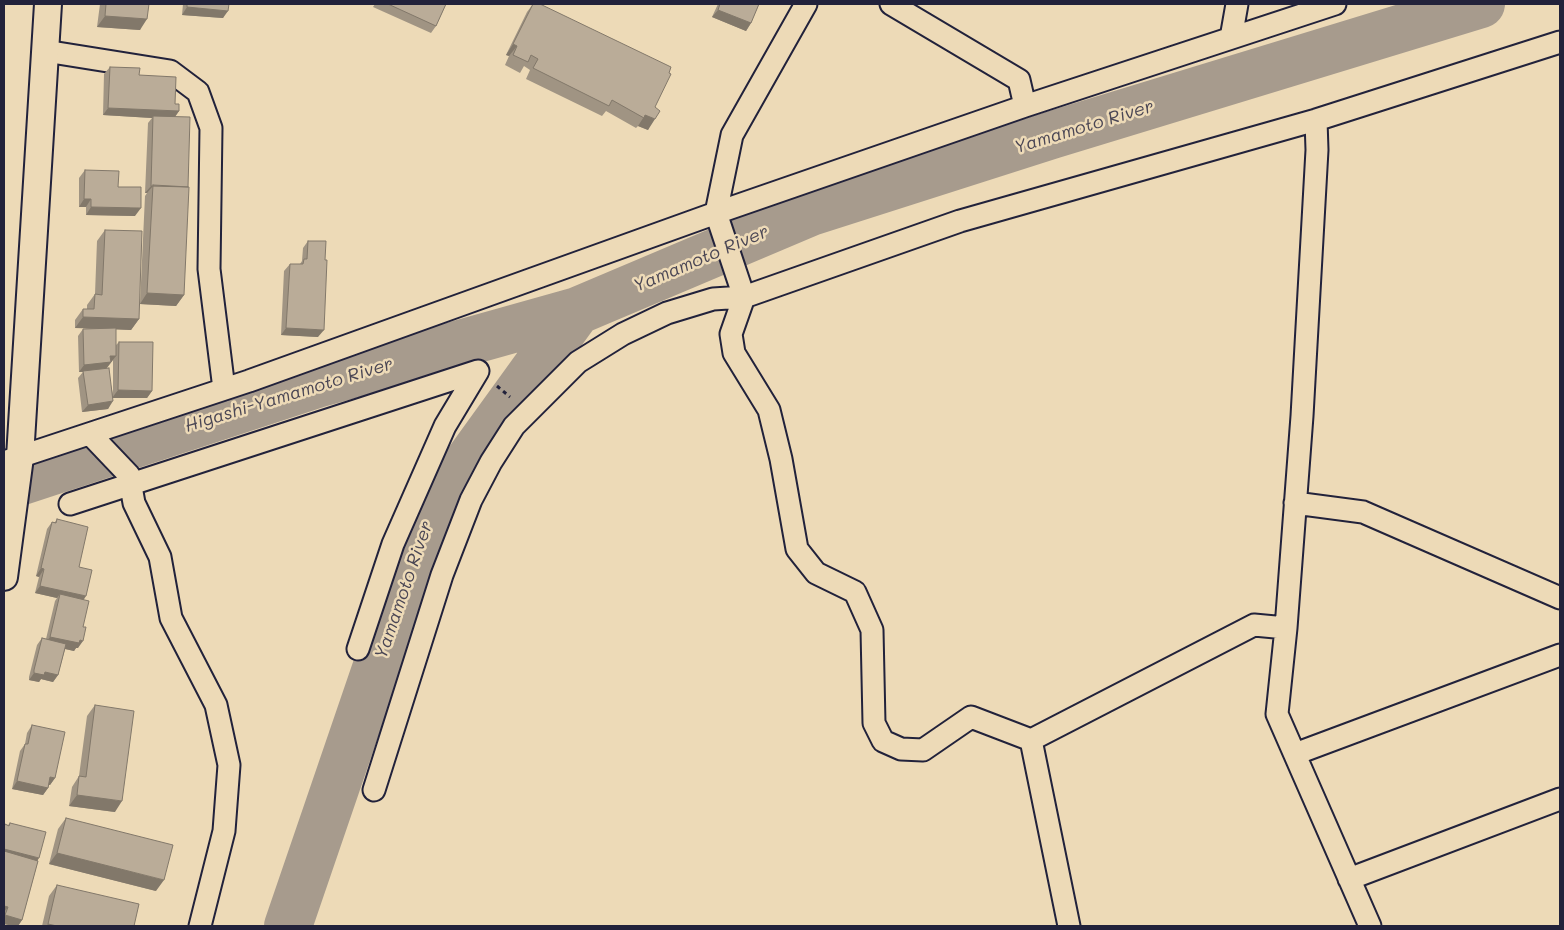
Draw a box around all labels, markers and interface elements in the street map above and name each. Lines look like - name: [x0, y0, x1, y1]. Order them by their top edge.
- water label: Yamamoto River: [1012, 96, 1156, 158]
- water label: Yamamoto River: [630, 221, 772, 297]
- water label: Higashi-Yamamoto River: [182, 353, 396, 437]
- water label: Yamamoto River: [370, 518, 438, 662]

